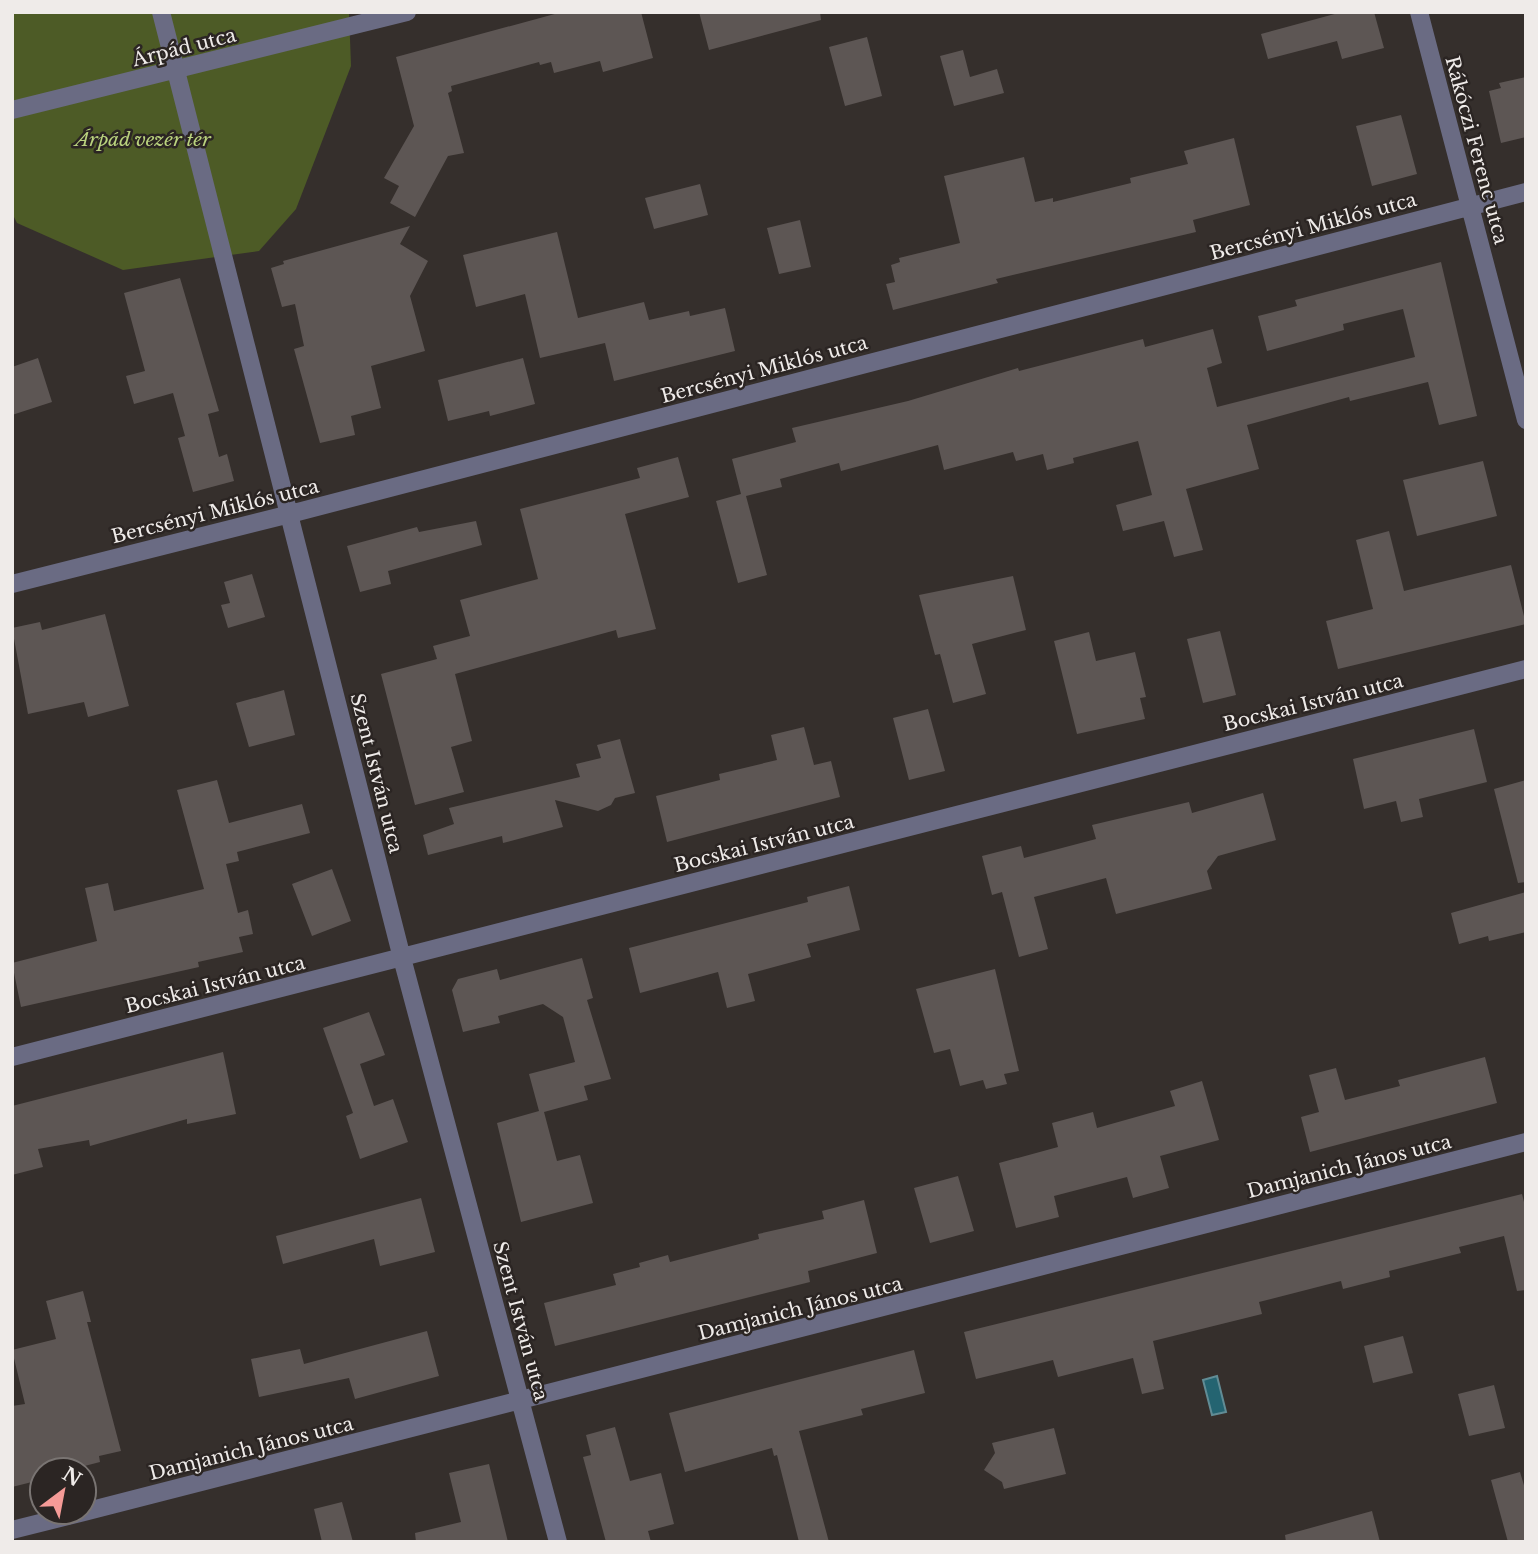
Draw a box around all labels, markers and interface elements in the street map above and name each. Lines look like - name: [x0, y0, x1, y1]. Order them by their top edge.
- street label: Árpád utca: [129, 23, 239, 72]
- street label: Rákóczi Ferenc utca: [1440, 54, 1513, 247]
- park label: Árpád vezér tér: [72, 128, 212, 151]
- street label: Bercsényi Miklós utca: [1207, 188, 1419, 265]
- street label: Bercsényi Miklós utca: [658, 331, 870, 408]
- street label: Bercsényi Miklós utca: [109, 474, 322, 548]
- street label: Bocskai István utca: [1221, 669, 1406, 736]
- street label: Szent István utca: [346, 691, 408, 856]
- street label: Bocskai István utca: [672, 810, 857, 877]
- street label: Bocskai István utca: [123, 951, 308, 1018]
- street label: Damjanich János utca: [1245, 1130, 1454, 1203]
- street label: Szent István utca: [488, 1239, 553, 1404]
- street label: Damjanich János utca: [696, 1272, 905, 1345]
- street label: Damjanich János utca: [147, 1412, 356, 1485]
- north arrow: [28, 1456, 98, 1526]
- text: N: [58, 1463, 86, 1492]

